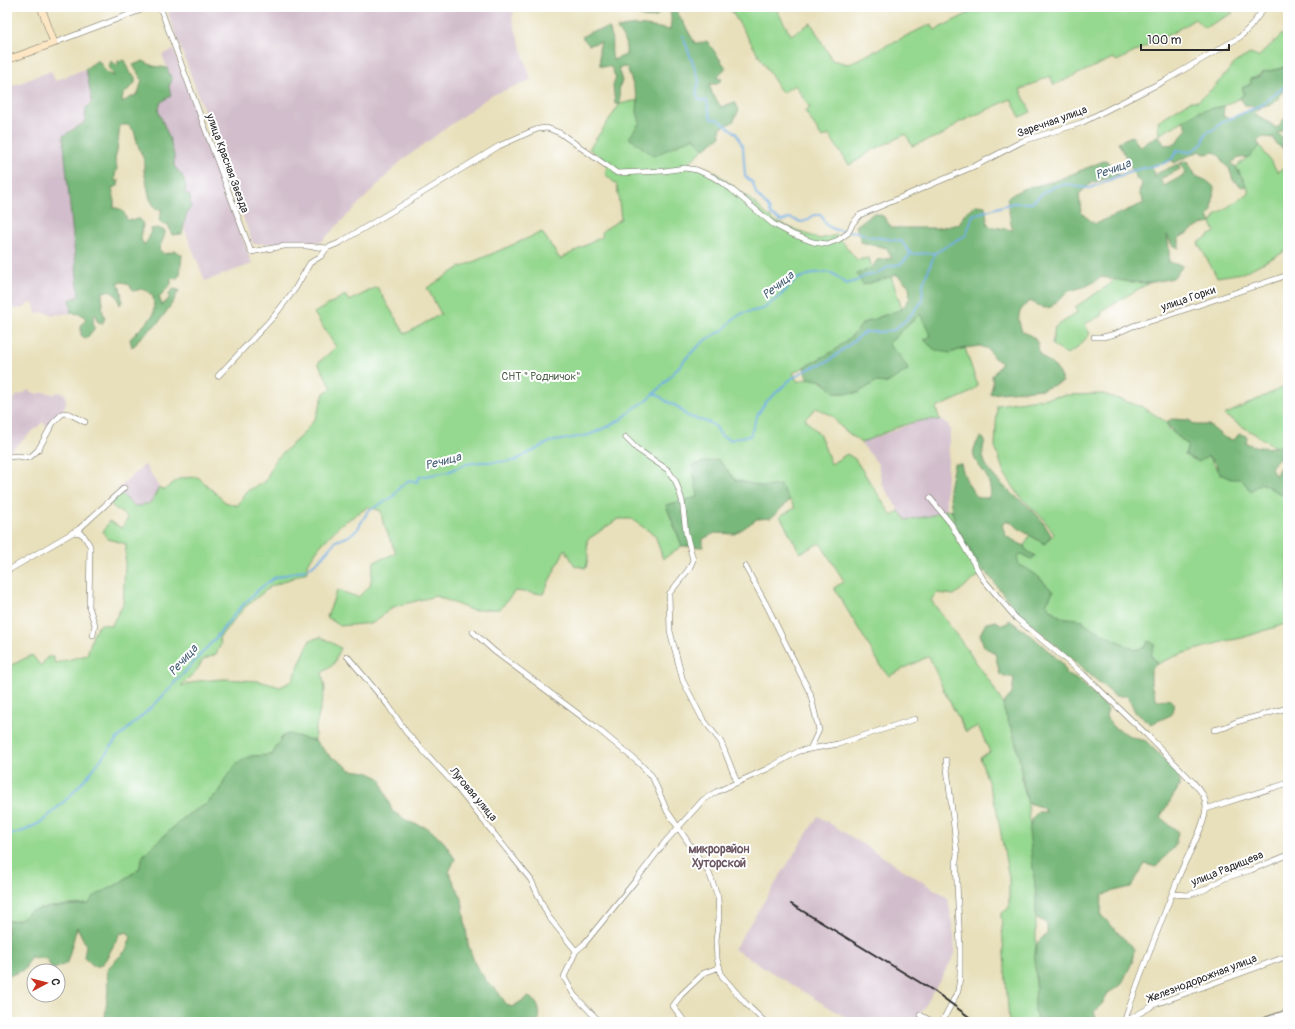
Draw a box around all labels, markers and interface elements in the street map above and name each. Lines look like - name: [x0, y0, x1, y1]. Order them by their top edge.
- scale bar: [1141, 26, 1229, 52]
- text: 100 m: [1147, 33, 1182, 48]
- street label: Заречная улица: [1015, 103, 1089, 140]
- street label: улица Красная Звезда: [203, 111, 252, 215]
- water label: Речица: [1094, 155, 1134, 183]
- water label: Речица: [759, 267, 798, 303]
- street label: улица Горки: [1158, 283, 1217, 314]
- park label: СНТ " Родничок": [501, 370, 581, 383]
- water label: Речица: [424, 449, 464, 473]
- water label: Речица: [166, 641, 202, 679]
- street label: Луговая улица: [447, 764, 500, 824]
- district label: микрорайон Хуторской: [689, 842, 750, 871]
- street label: улица Радищева: [1188, 848, 1265, 889]
- street label: Железнодорожная улица: [1144, 952, 1259, 1006]
- north arrow: [26, 963, 66, 1003]
- text: С: [49, 978, 62, 986]

